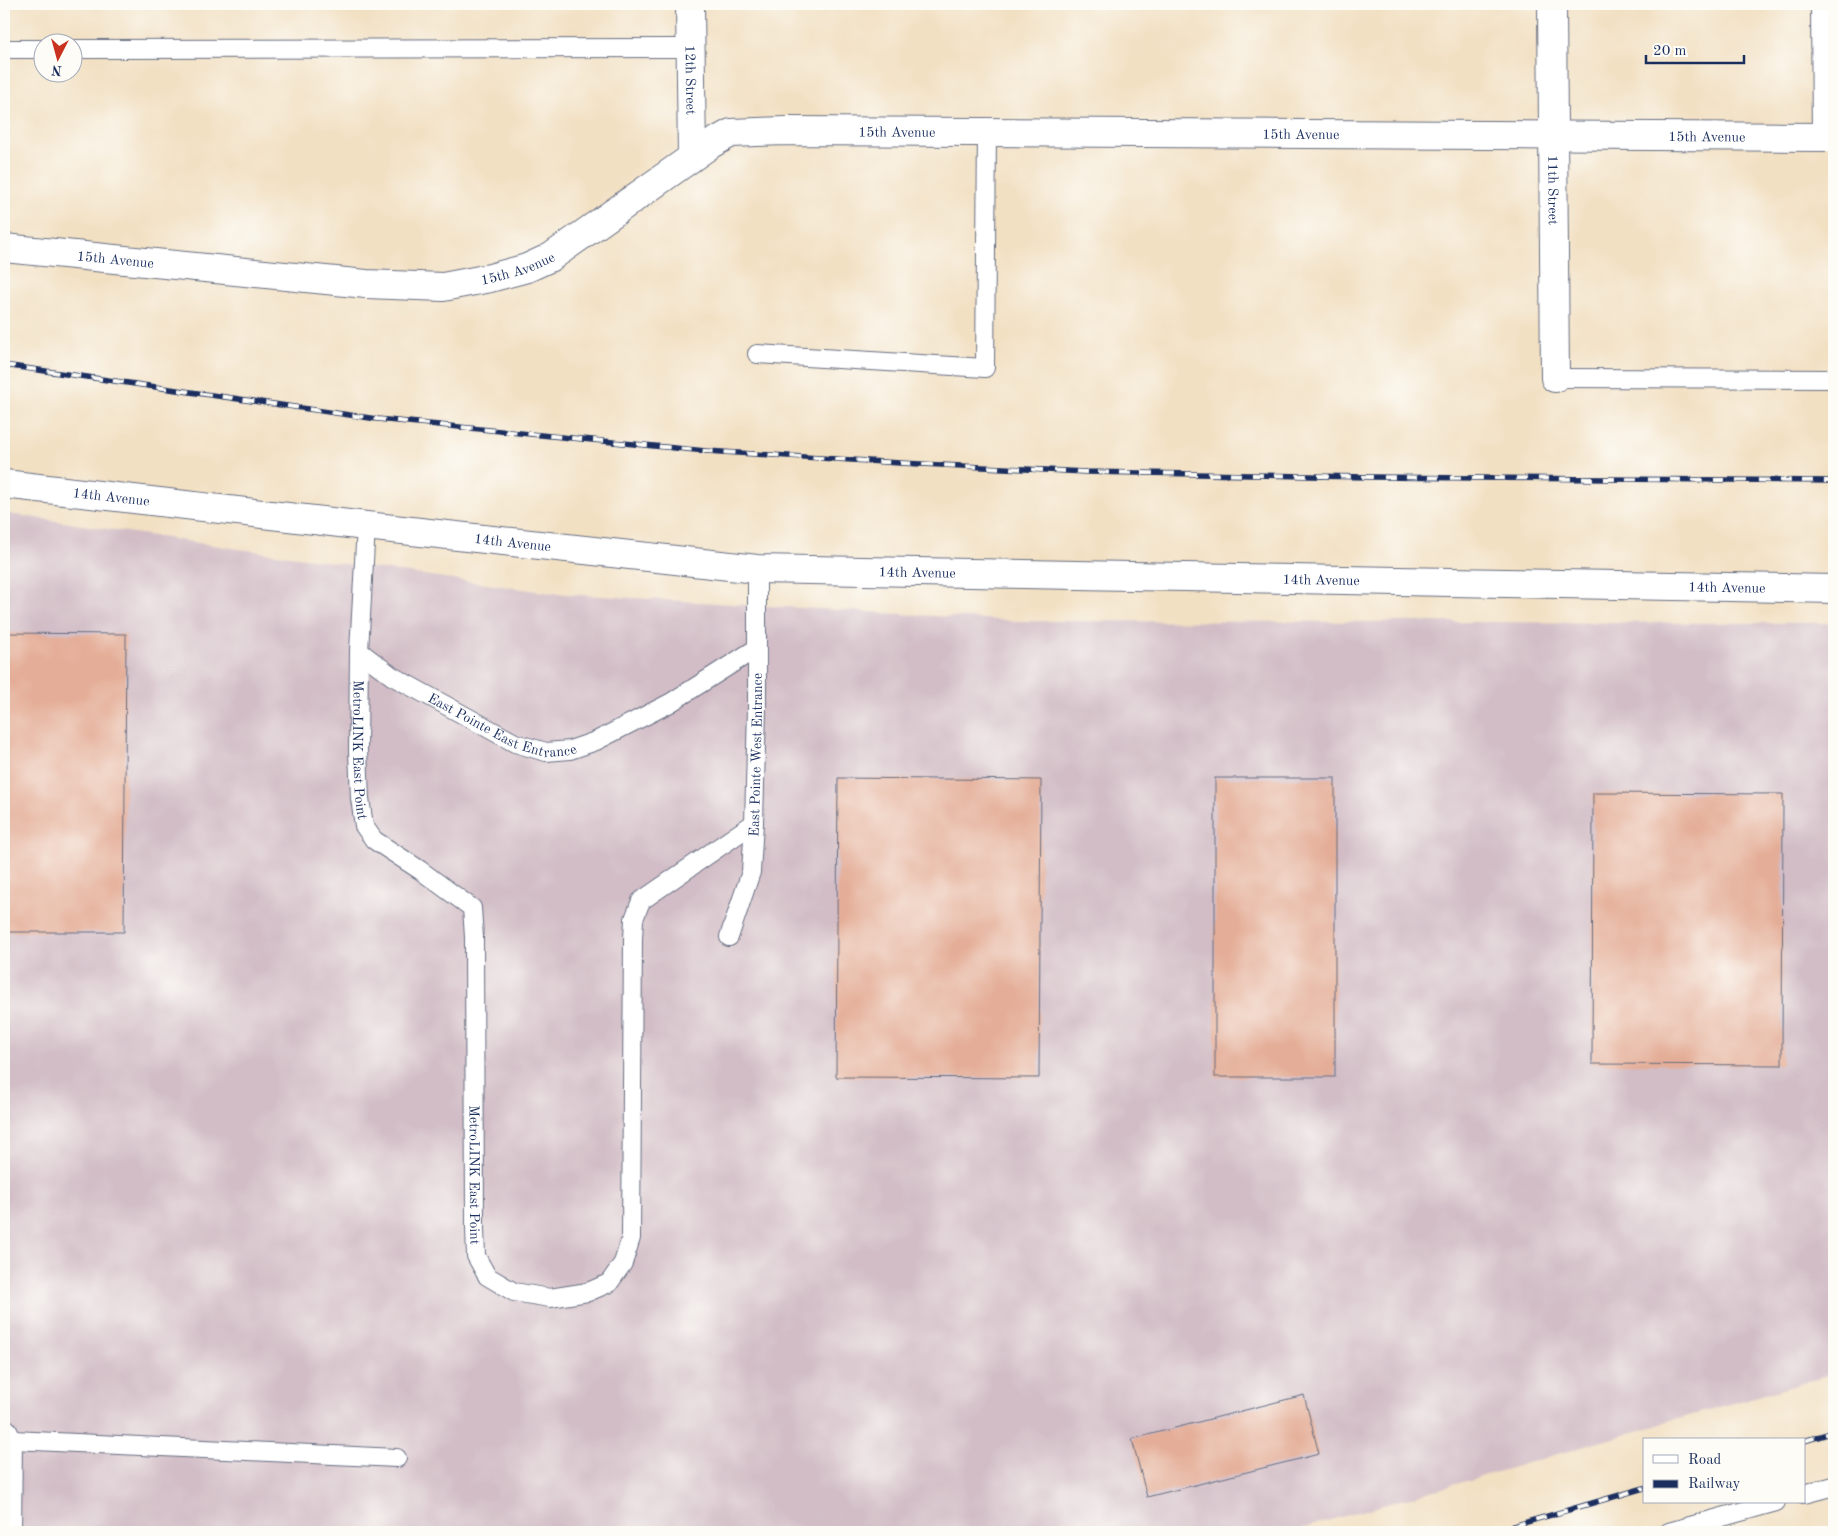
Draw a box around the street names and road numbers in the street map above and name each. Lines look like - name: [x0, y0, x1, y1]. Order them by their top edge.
- street label: 12th Street: [683, 45, 697, 115]
- street label: 15th Avenue: [858, 125, 935, 140]
- street label: 15th Avenue: [1262, 128, 1339, 142]
- street label: 15th Avenue: [1668, 130, 1745, 144]
- street label: 11th Street: [1545, 155, 1560, 225]
- street label: 15th Avenue: [76, 249, 154, 271]
- street label: 15th Avenue: [480, 250, 557, 288]
- street label: 14th Avenue: [72, 486, 150, 509]
- street label: 14th Avenue: [473, 532, 552, 554]
- street label: 14th Avenue: [878, 565, 956, 581]
- street label: 14th Avenue: [1282, 573, 1360, 588]
- street label: 14th Avenue: [1688, 580, 1766, 596]
- street label: East Pointe West Entrance: [747, 673, 765, 837]
- street label: MetroLINK East Point: [350, 680, 369, 821]
- street label: East Pointe East Entrance: [425, 691, 579, 760]
- street label: MetroLINK East Point: [467, 1105, 482, 1245]

